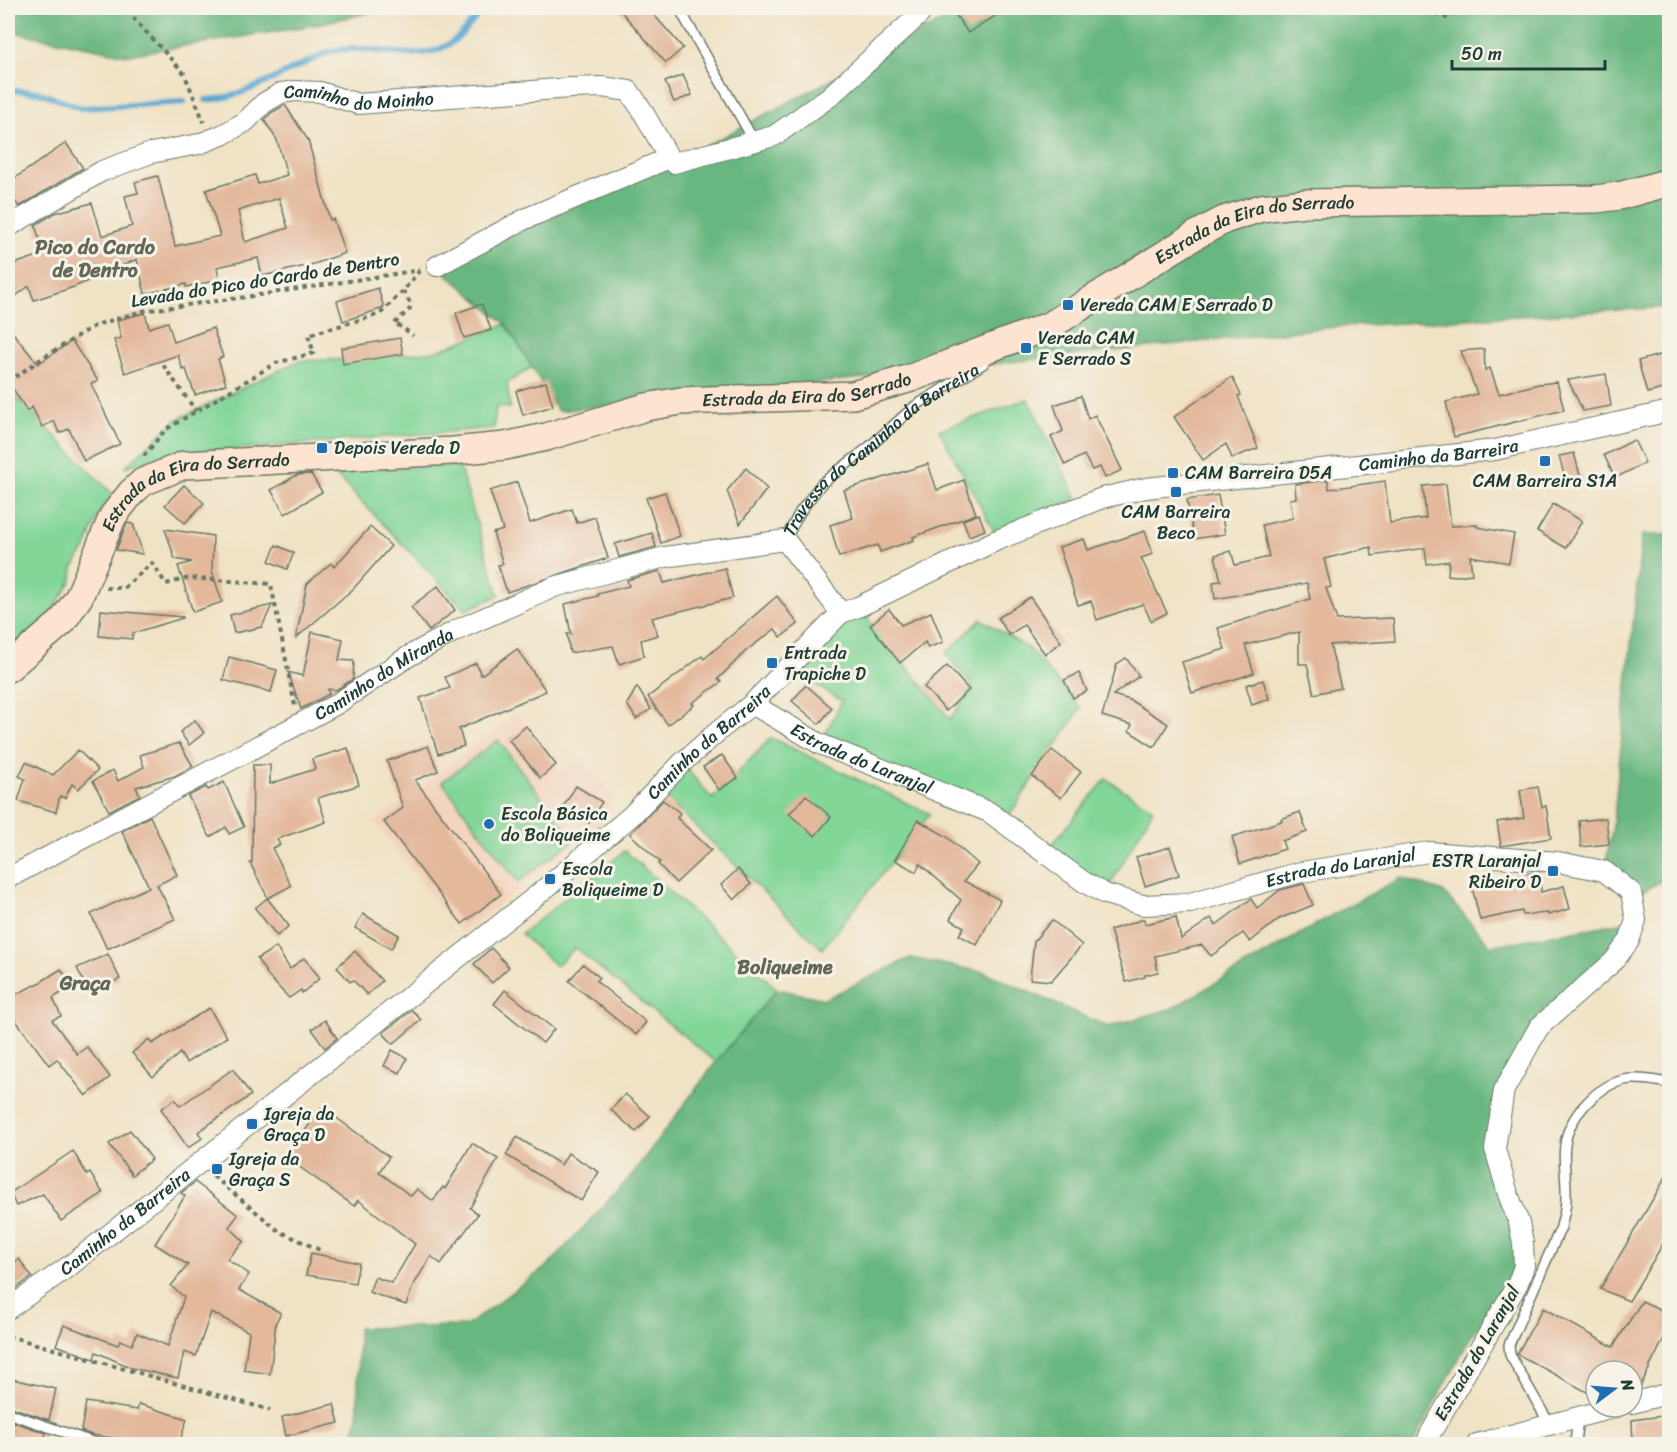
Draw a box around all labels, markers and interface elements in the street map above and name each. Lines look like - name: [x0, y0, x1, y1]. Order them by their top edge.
- scale bar: [1452, 33, 1605, 71]
- text: 50 m: [1461, 38, 1502, 70]
- street label: Caminho do Moinho: [282, 75, 435, 120]
- street label: Estrada da Eira do Serrado: [1148, 186, 1355, 273]
- district label: Pico do Cardo de Dentro: [35, 230, 156, 288]
- street label: Levada do Pico do Cardo de Dentro: [128, 243, 402, 317]
- place label: Vereda CAM E Serrado D: [1080, 289, 1273, 321]
- marker: Vereda CAM E Serrado D: [1061, 298, 1075, 312]
- place label: Vereda CAM E Serrado S: [1038, 322, 1135, 375]
- marker: Vereda CAM E Serrado S: [1019, 341, 1033, 355]
- street label: Travessa do Caminho da Barreira: [774, 354, 986, 542]
- street label: Estrada da Eira do Serrado: [702, 363, 915, 416]
- street label: Caminho da Barreira: [1357, 429, 1522, 481]
- place label: Depois Vereda D: [334, 432, 460, 464]
- marker: Depois Vereda D: [315, 441, 329, 455]
- street label: Estrada da Eira do Serrado: [92, 444, 290, 537]
- marker: CAM Barreira S1A: [1538, 454, 1552, 468]
- place label: CAM Barreira D5A: [1185, 457, 1332, 489]
- place label: CAM Barreira S1A: [1473, 465, 1617, 497]
- marker: CAM Barreira D5A: [1166, 466, 1180, 480]
- marker: CAM Barreira Beco: [1169, 485, 1183, 499]
- place label: CAM Barreira Beco: [1121, 496, 1231, 549]
- street label: Caminho do Miranda: [308, 619, 460, 729]
- place label: Entrada Trapiche D: [784, 637, 866, 690]
- marker: Entrada Trapiche D: [765, 656, 779, 670]
- street label: Caminho da Barreira: [638, 676, 780, 808]
- street label: Estrada do Laranjal: [784, 714, 938, 804]
- place label: Escola Básica do Boliqueime: [501, 798, 611, 851]
- marker: Escola Básica do Boliqueime: [482, 817, 496, 831]
- street label: Estrada do Laranjal: [1262, 838, 1419, 897]
- place label: ESTR Laranjal Ribeiro D: [1432, 845, 1542, 898]
- place label: Escola Boliqueime D: [562, 853, 663, 906]
- marker: ESTR Laranjal Ribeiro D: [1546, 864, 1560, 878]
- marker: Escola Boliqueime D: [543, 872, 557, 886]
- district label: Boliqueime: [737, 950, 833, 985]
- district label: Graça: [59, 966, 111, 1001]
- place label: Igreja da Graça D: [263, 1098, 334, 1151]
- marker: Igreja da Graça D: [245, 1117, 259, 1131]
- place label: Igreja da Graça S: [228, 1143, 299, 1196]
- street label: Caminho da Barreira: [53, 1159, 199, 1284]
- marker: Igreja da Graça S: [210, 1162, 224, 1176]
- street label: Estrada do Laranjal: [1425, 1278, 1529, 1427]
- north arrow: [1584, 1359, 1644, 1419]
- text: N: [1612, 1375, 1644, 1395]

